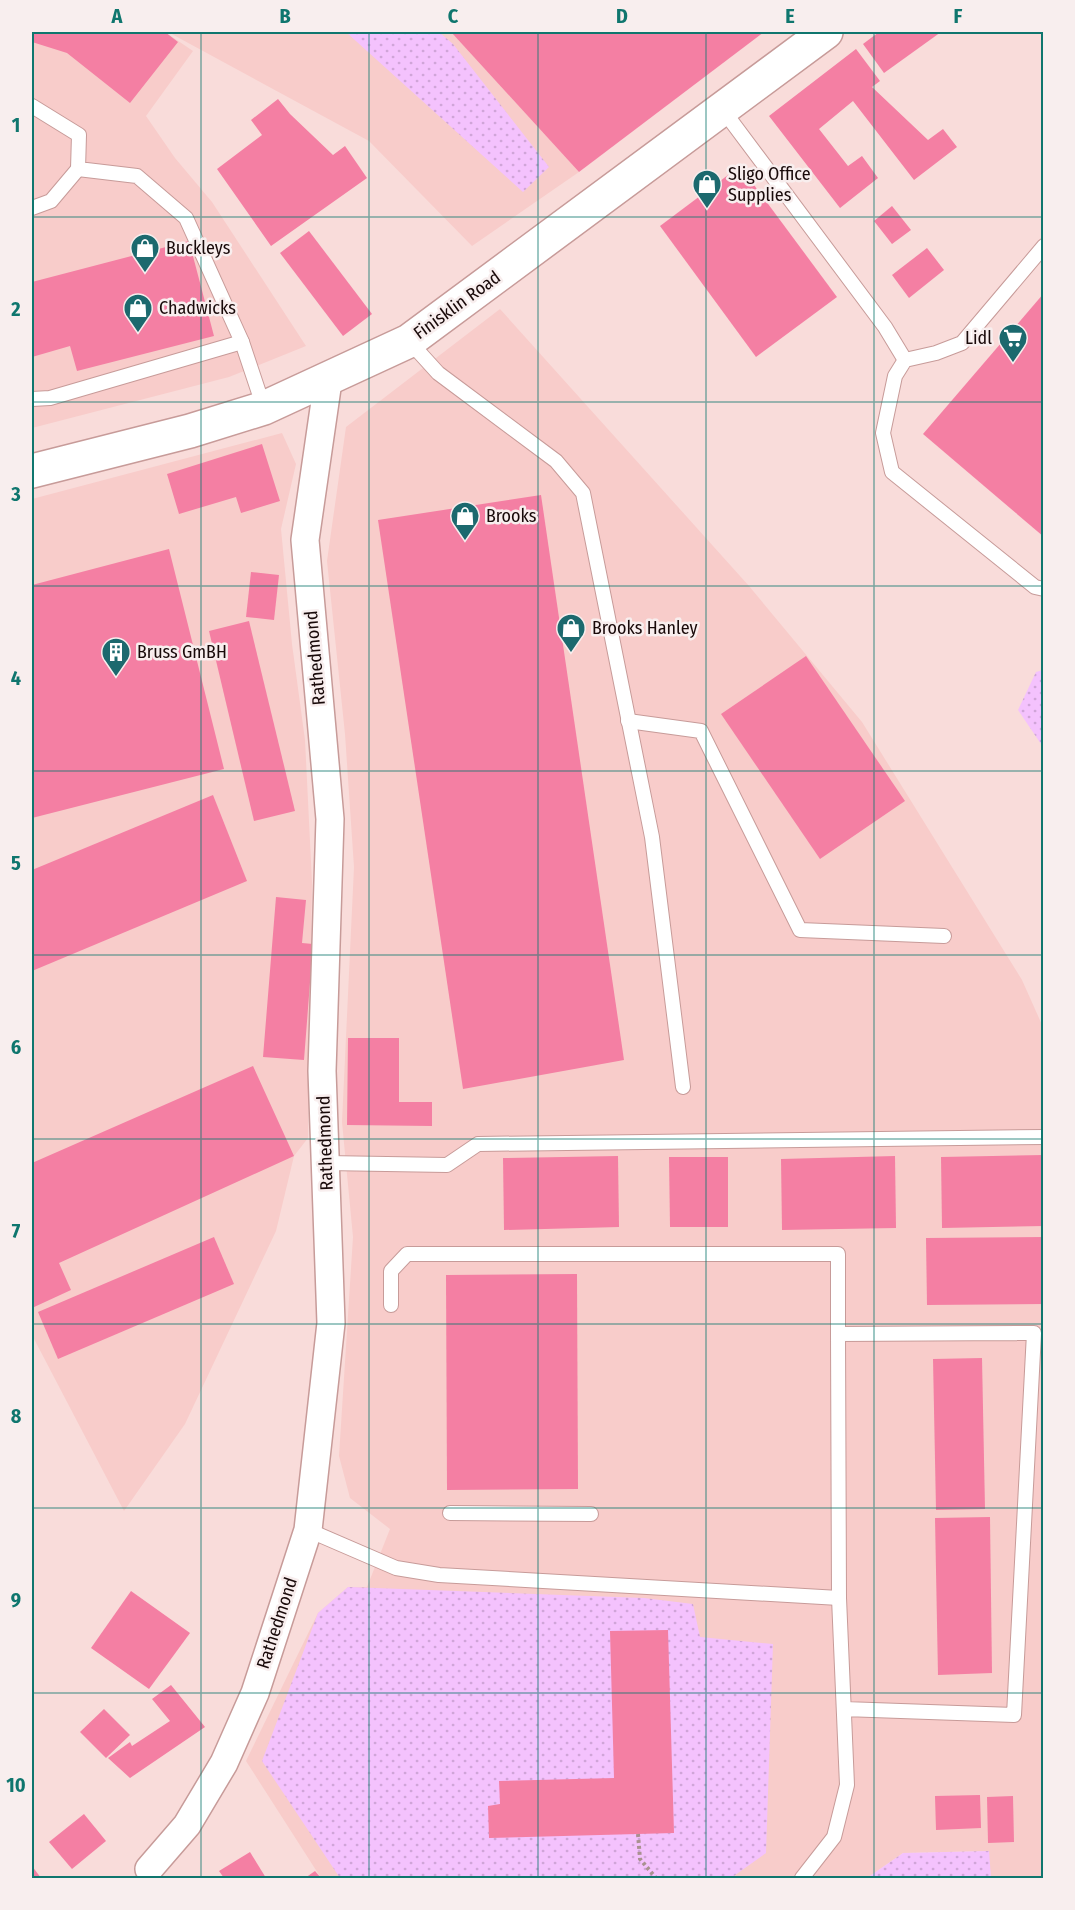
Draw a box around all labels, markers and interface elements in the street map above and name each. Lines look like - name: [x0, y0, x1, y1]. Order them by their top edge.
- text: A: [111, 4, 124, 28]
- text: B: [279, 4, 291, 28]
- text: C: [448, 4, 459, 28]
- text: D: [616, 4, 628, 28]
- text: E: [785, 4, 795, 28]
- text: F: [954, 4, 963, 28]
- text: 1: [12, 113, 20, 137]
- place label: Sligo Office Supplies: [728, 163, 811, 206]
- shop icon: Sligo Office Supplies: [691, 168, 723, 210]
- shop icon: Buckleys: [129, 232, 161, 274]
- place label: Buckleys: [166, 237, 231, 259]
- street label: Finisklin Road: [409, 266, 505, 344]
- shop icon: Chadwicks: [122, 292, 154, 334]
- text: 2: [10, 297, 21, 321]
- place label: Chadwicks: [159, 297, 236, 319]
- supermarket icon: Lidl: [997, 322, 1029, 364]
- place label: Lidl: [965, 327, 992, 349]
- text: 3: [10, 482, 21, 506]
- shop icon: Brooks: [449, 500, 481, 542]
- place label: Brooks: [486, 505, 537, 527]
- street label: Rathedmond: [300, 610, 330, 706]
- shop icon: Brooks Hanley: [555, 612, 587, 654]
- place label: Brooks Hanley: [592, 617, 698, 639]
- building icon: Bruss GmBH: [100, 636, 132, 678]
- place label: Bruss GmBH: [137, 641, 227, 663]
- text: 4: [11, 666, 21, 690]
- text: 5: [11, 851, 21, 875]
- text: 6: [11, 1035, 21, 1059]
- street label: Rathedmond: [312, 1095, 338, 1191]
- text: 7: [12, 1219, 21, 1243]
- text: 8: [11, 1404, 22, 1428]
- street label: Rathedmond: [252, 1575, 302, 1671]
- text: 9: [11, 1588, 21, 1612]
- text: 10: [6, 1773, 26, 1797]

